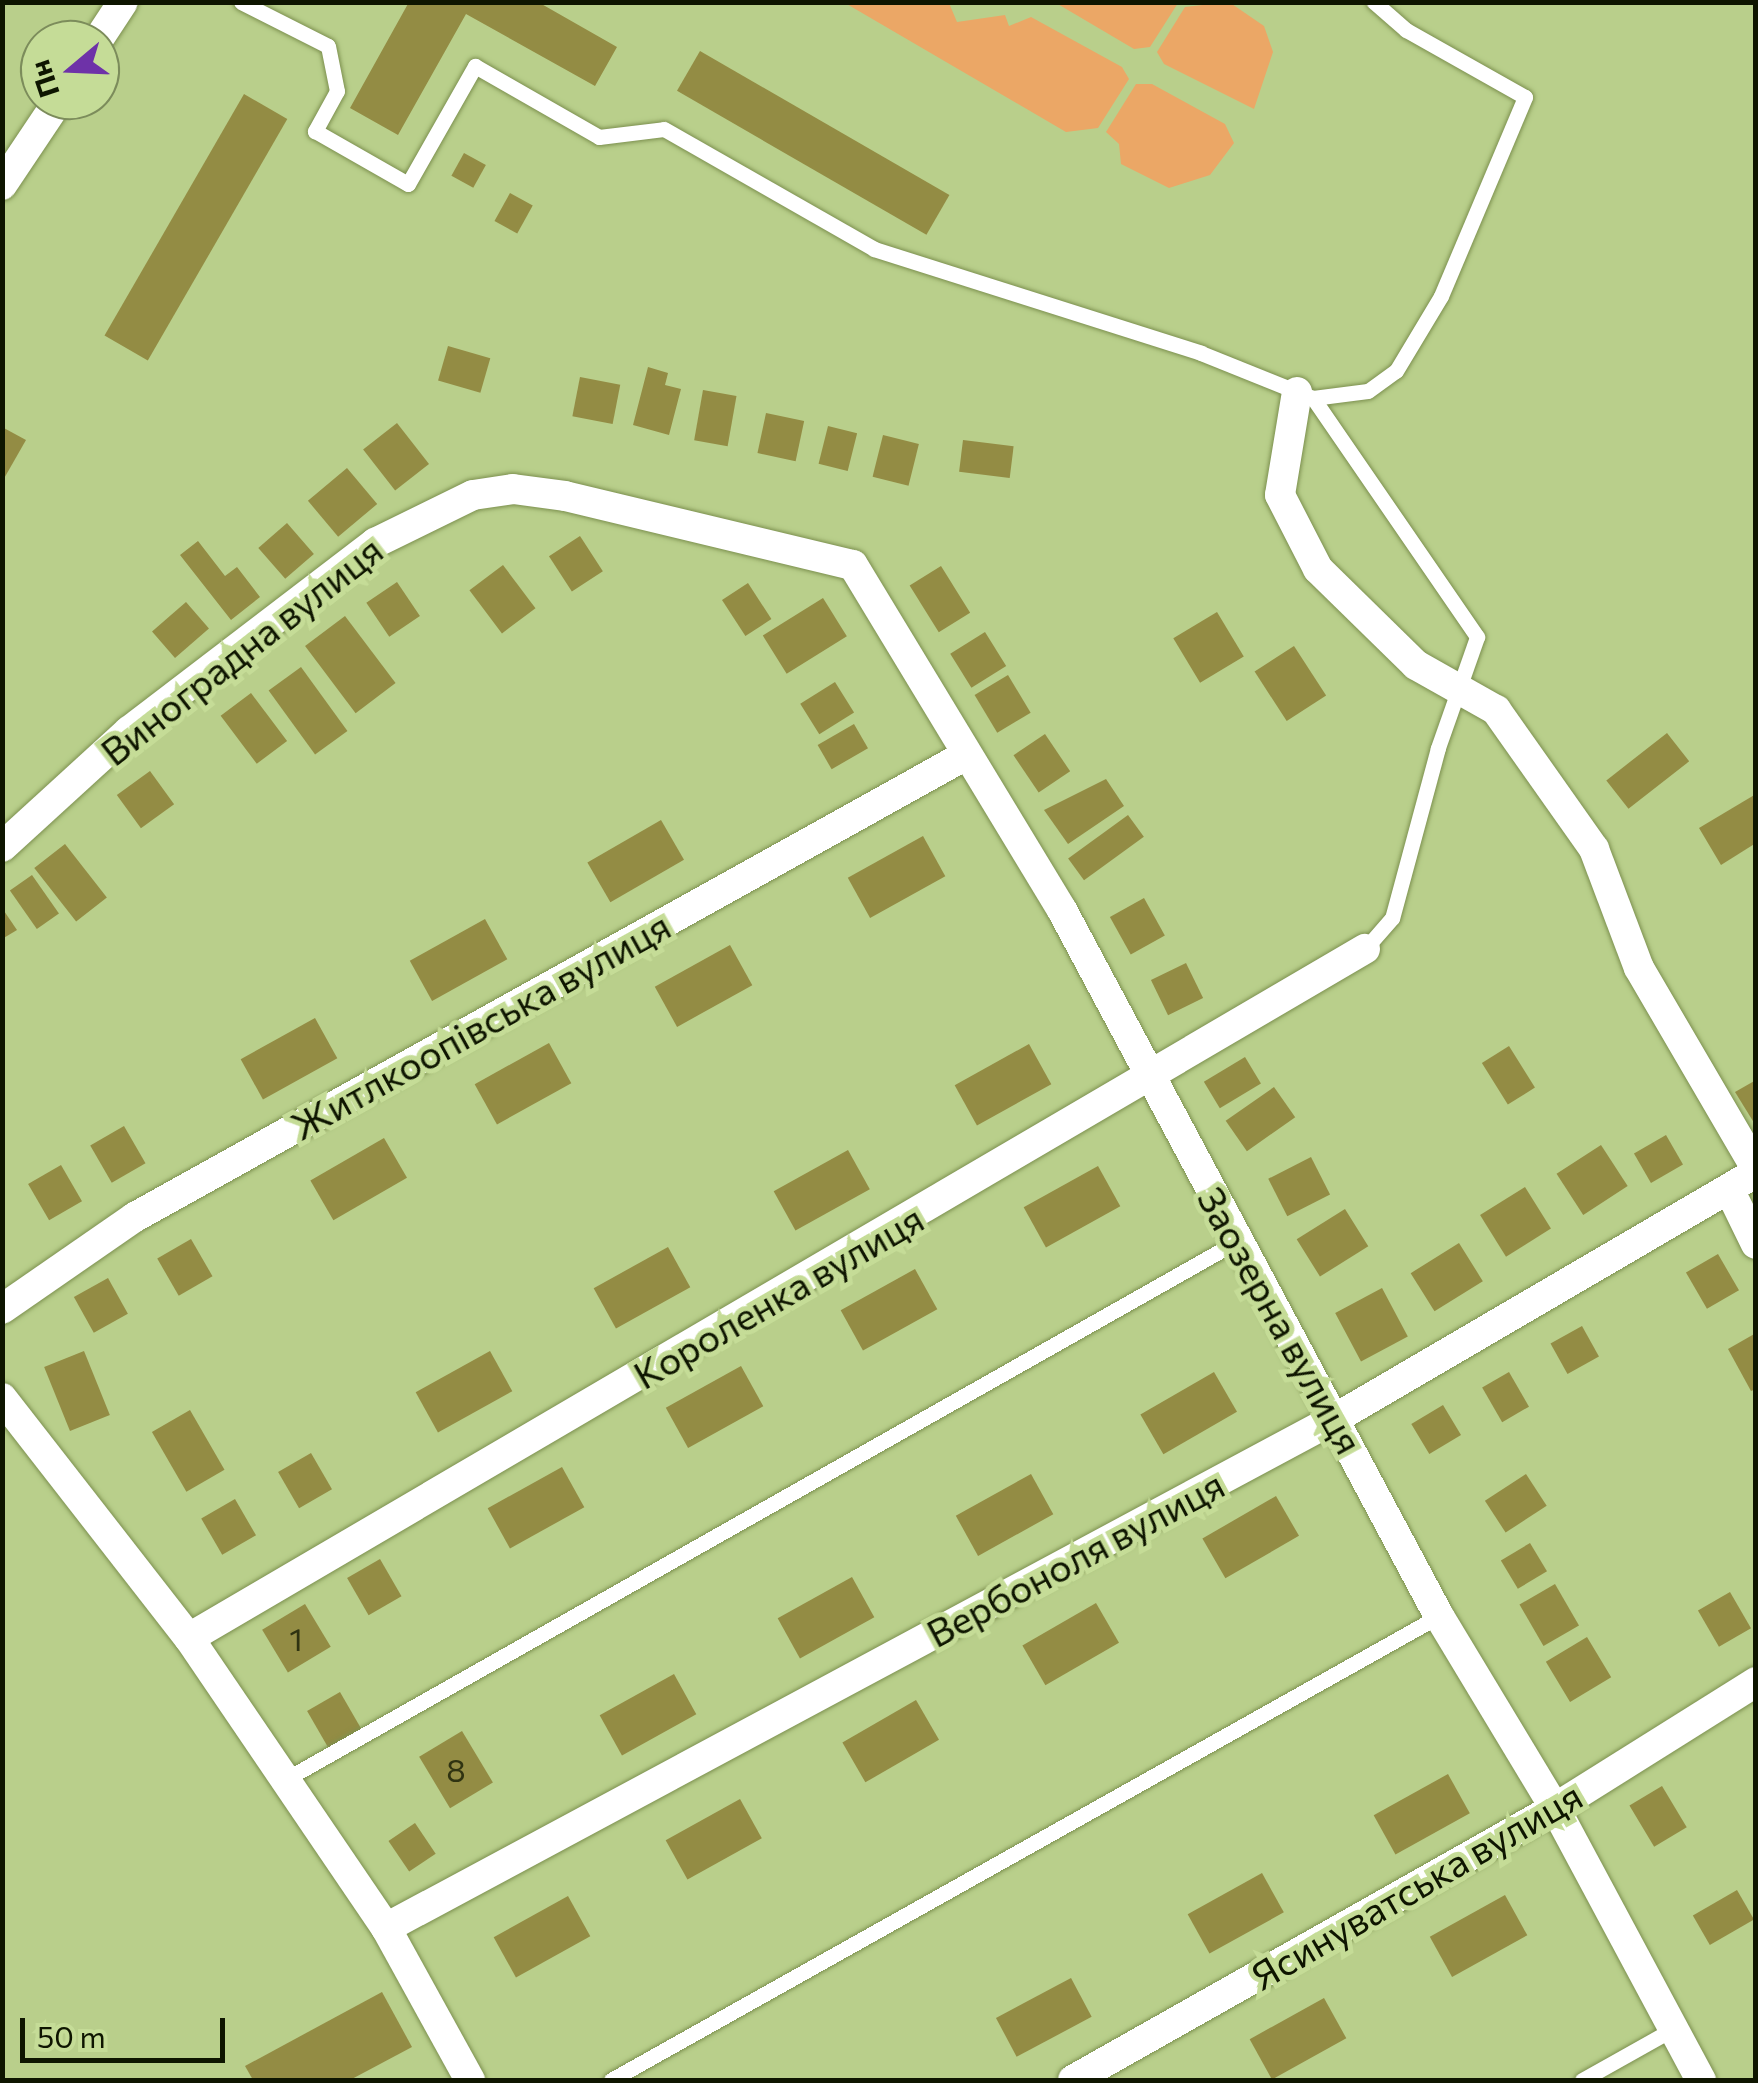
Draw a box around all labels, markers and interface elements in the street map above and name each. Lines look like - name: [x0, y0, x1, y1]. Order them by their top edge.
- north arrow: [20, 20, 120, 120]
- text: Пн: [21, 56, 66, 102]
- street label: Виноградна вулиця: [91, 526, 391, 774]
- street label: Житлкоопівська вулиця: [282, 902, 678, 1148]
- street label: Заозерна вулиця: [1189, 1179, 1373, 1461]
- street label: Короленка вулиця: [625, 1195, 931, 1397]
- street label: Вербоноля вулиця: [919, 1460, 1231, 1656]
- house number: 1: [289, 1619, 303, 1657]
- house number: 8: [446, 1750, 466, 1788]
- street label: Ясинуватська вулиця: [1242, 1772, 1590, 1998]
- scale bar: [25, 1998, 230, 2060]
- text: 50 m: [37, 2017, 106, 2054]

